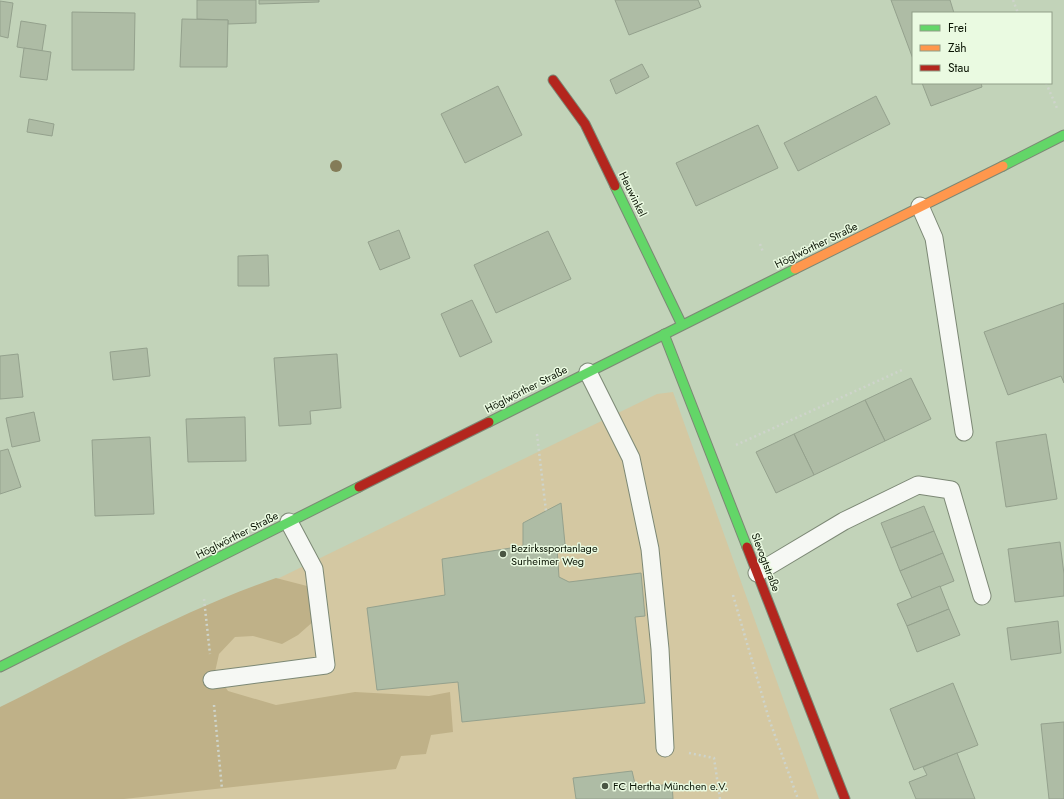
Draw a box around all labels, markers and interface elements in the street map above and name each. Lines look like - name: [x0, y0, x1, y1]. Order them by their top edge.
- legend: [912, 12, 1052, 84]
- text: Frei: [948, 19, 967, 37]
- text: Zäh: [948, 39, 967, 57]
- text: Stau: [948, 59, 970, 77]
- street label: Heuwinkel: [615, 169, 651, 219]
- street label: Höglwörther Straße: [772, 218, 860, 272]
- street label: Höglwörther Straße: [482, 361, 570, 417]
- street label: Höglwörther Straße: [193, 507, 281, 563]
- street label: Slevogtstraße: [747, 530, 785, 594]
- place label: Bezirkssportanlage Surheimer Weg: [511, 540, 598, 569]
- marker: Bezirkssportanlage Surheimer Weg: [498, 549, 508, 559]
- place label: FC Hertha München e.V.: [613, 778, 728, 794]
- marker: FC Hertha München e.V.: [600, 781, 610, 791]

